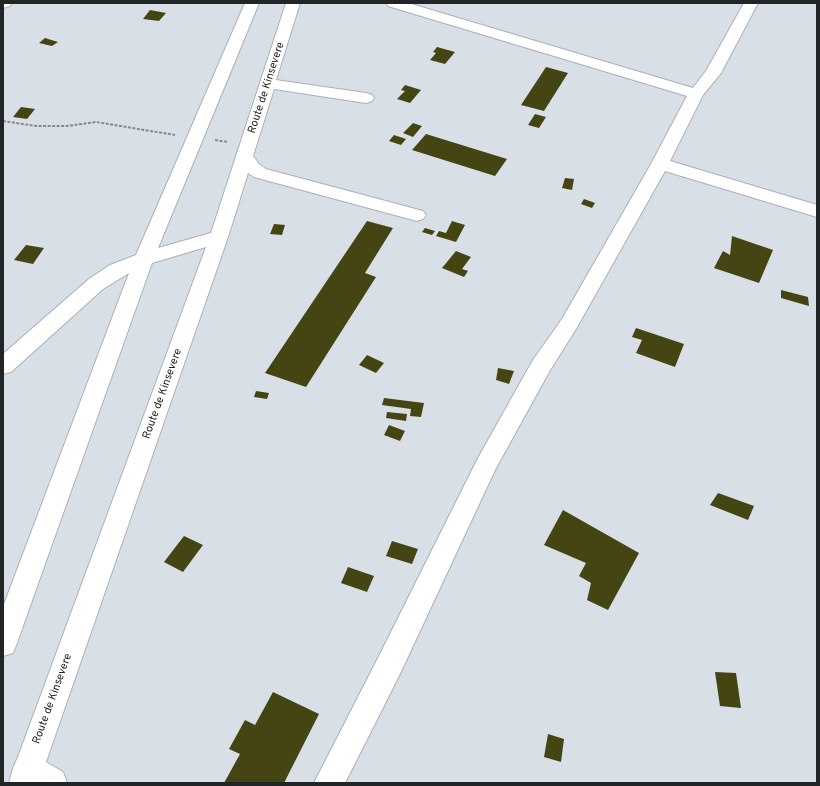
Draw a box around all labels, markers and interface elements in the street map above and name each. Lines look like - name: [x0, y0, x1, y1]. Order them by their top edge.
- street label: Route de Kinsevere: [246, 41, 288, 135]
- street label: Route de Kinsevere: [141, 347, 185, 441]
- street label: Route de Kinsevere: [31, 652, 75, 746]

